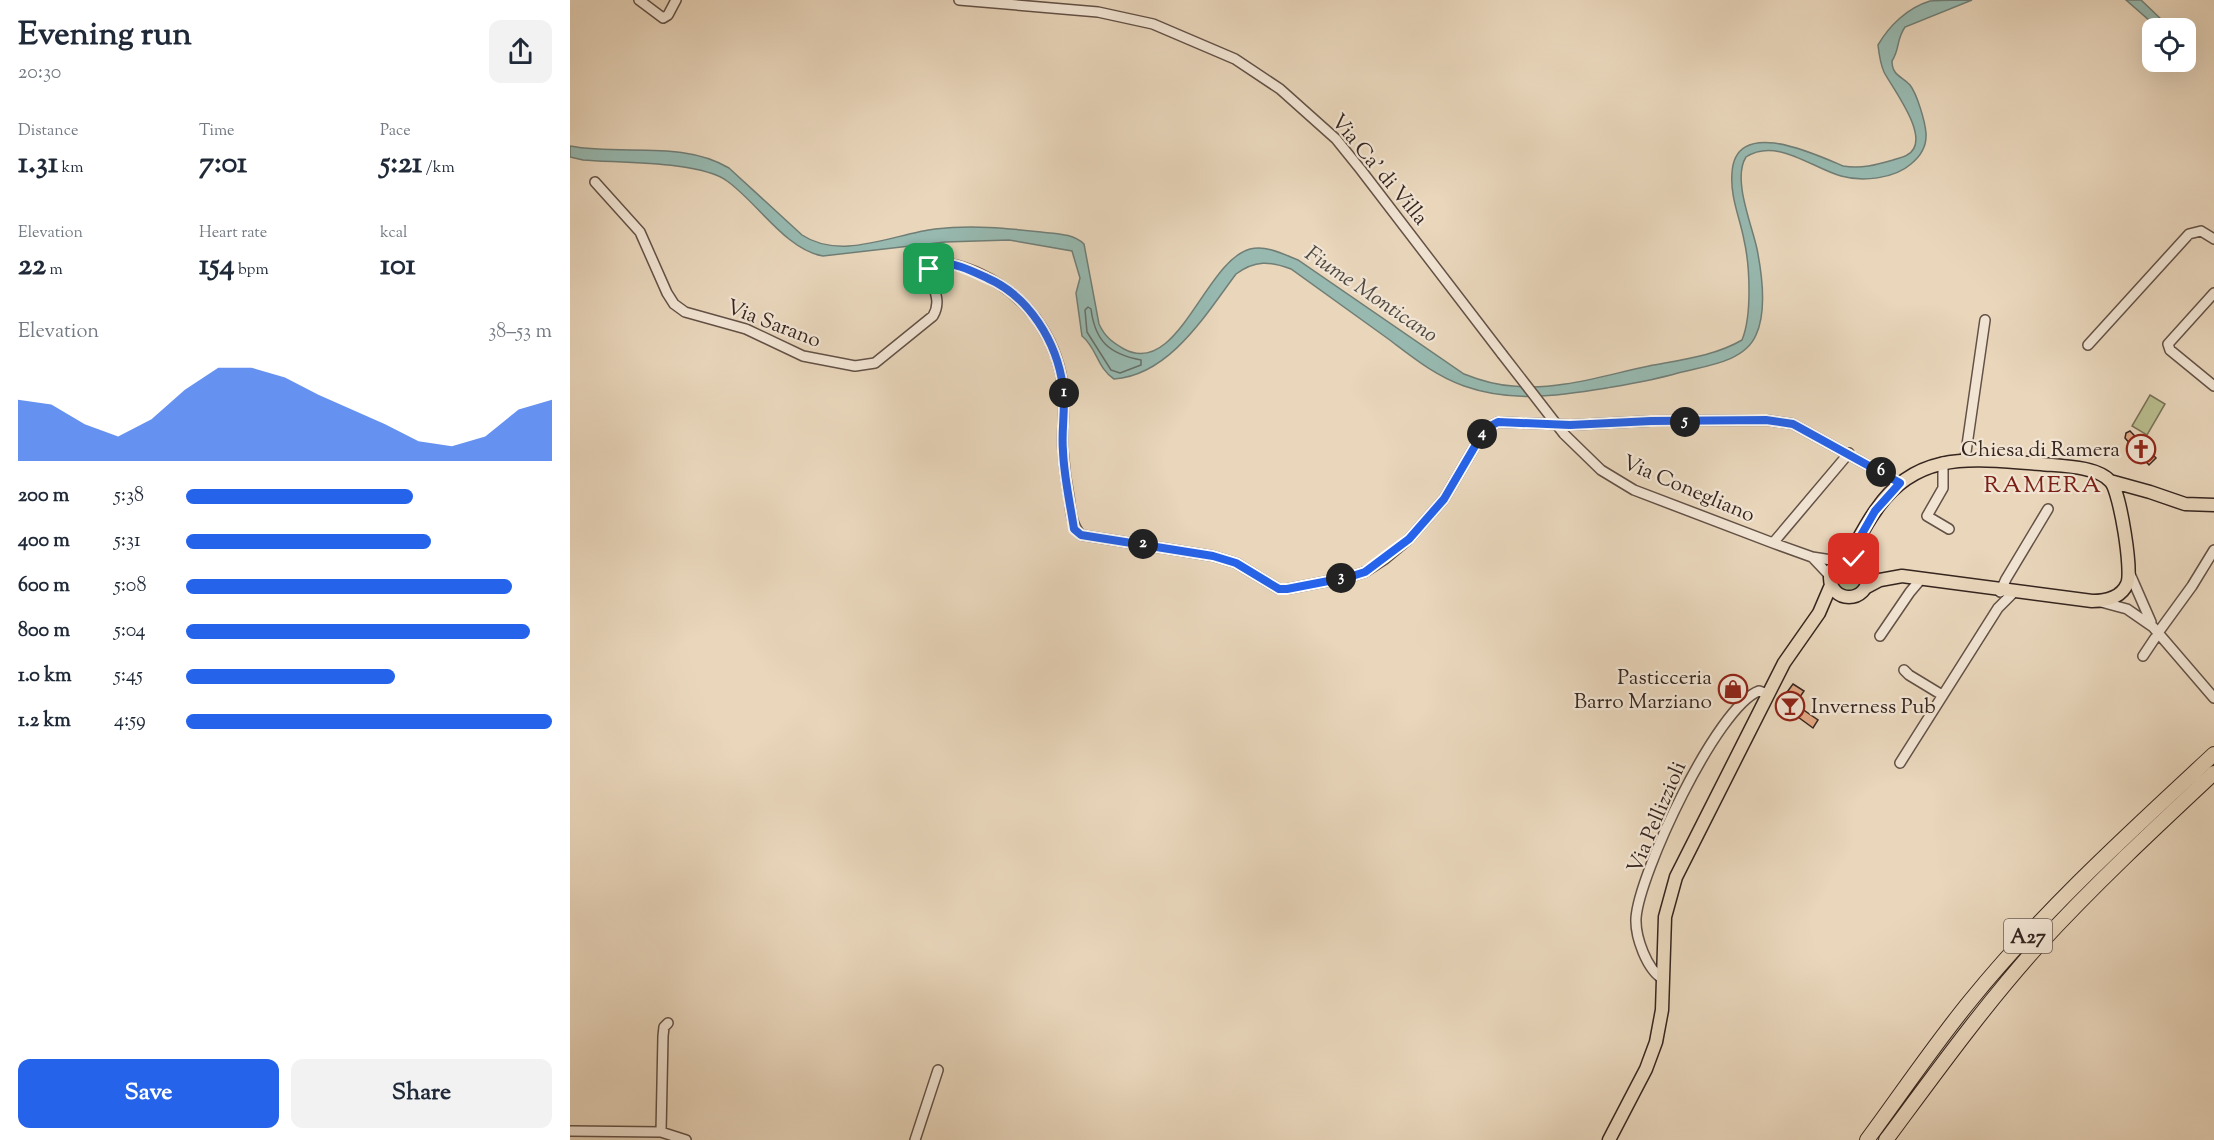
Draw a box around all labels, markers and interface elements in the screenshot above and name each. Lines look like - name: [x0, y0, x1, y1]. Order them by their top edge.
- text: Evening run: [18, 12, 192, 60]
- map controls: [2142, 18, 2196, 72]
- button: locate: [2142, 18, 2196, 72]
- button: share: [489, 20, 552, 83]
- text: 20:30: [18, 59, 61, 88]
- street label: Via Ca' di Villa: [1323, 108, 1434, 233]
- text: Distance: [18, 120, 78, 143]
- text: Time: [199, 120, 235, 143]
- text: Pace: [380, 120, 411, 143]
- text: 1.31: [18, 143, 58, 186]
- text: 7:01: [199, 143, 247, 186]
- text: 5:21: [380, 143, 422, 186]
- text: km: [58, 157, 83, 180]
- text: /km: [422, 157, 455, 180]
- text: Elevation: [18, 222, 83, 245]
- text: Heart rate: [199, 222, 267, 245]
- text: kcal: [380, 222, 408, 245]
- water label: Fiume Monticano: [1297, 239, 1443, 352]
- pin: [903, 243, 954, 294]
- text: 22: [18, 245, 46, 288]
- text: 154: [199, 245, 235, 288]
- text: 101: [380, 245, 416, 288]
- icon: arrive: [912, 252, 945, 285]
- text: m: [46, 259, 63, 282]
- text: bpm: [235, 259, 269, 282]
- street label: Via Sarano: [722, 293, 825, 357]
- text: Elevation: [18, 318, 99, 347]
- text: 38–53 m: [488, 318, 552, 347]
- pin: 1: [1049, 378, 1079, 408]
- text: 1: [1061, 381, 1067, 404]
- pin: 5: [1670, 407, 1700, 437]
- text: 5: [1682, 410, 1688, 433]
- pin: 4: [1467, 419, 1497, 449]
- text: 4: [1478, 422, 1486, 445]
- church icon: Chiesa di Ramera: [2125, 433, 2157, 465]
- place label: Chiesa di Ramera: [1961, 436, 2120, 466]
- street label: Via Conegliano: [1617, 448, 1759, 531]
- pin: 6: [1866, 457, 1896, 487]
- text: 6: [1877, 460, 1885, 483]
- district label: RAMERA: [1984, 469, 2103, 503]
- text: 200 m: [18, 482, 69, 511]
- text: 5:38: [114, 482, 144, 511]
- text: 400 m: [18, 527, 70, 556]
- text: 5:31: [114, 527, 141, 556]
- pin: 2: [1128, 529, 1158, 559]
- text: 2: [1139, 532, 1147, 555]
- pin: [1828, 533, 1879, 584]
- icon: check: [1837, 542, 1870, 575]
- pin: 3: [1326, 563, 1356, 593]
- text: 3: [1338, 566, 1344, 589]
- text: 600 m: [18, 572, 70, 601]
- text: 5:08: [114, 572, 146, 601]
- text: 800 m: [18, 617, 70, 646]
- text: 5:04: [114, 617, 146, 646]
- text: 1.0 km: [18, 662, 72, 691]
- text: 5:45: [114, 662, 143, 691]
- place label: Pasticceria Barro Marziano: [1574, 664, 1712, 718]
- shop icon: Pasticceria Barro Marziano: [1717, 673, 1749, 705]
- bar icon: Inverness Pub: [1774, 690, 1806, 722]
- place label: Inverness Pub: [1811, 693, 1936, 723]
- text: 1.2 km: [18, 707, 71, 736]
- text: 4:59: [114, 707, 146, 736]
- street label: Via Pellizzioli: [1621, 757, 1695, 878]
- road number: A27: [2004, 919, 2052, 953]
- button: Save: [18, 1059, 279, 1128]
- button: Share: [291, 1059, 552, 1128]

